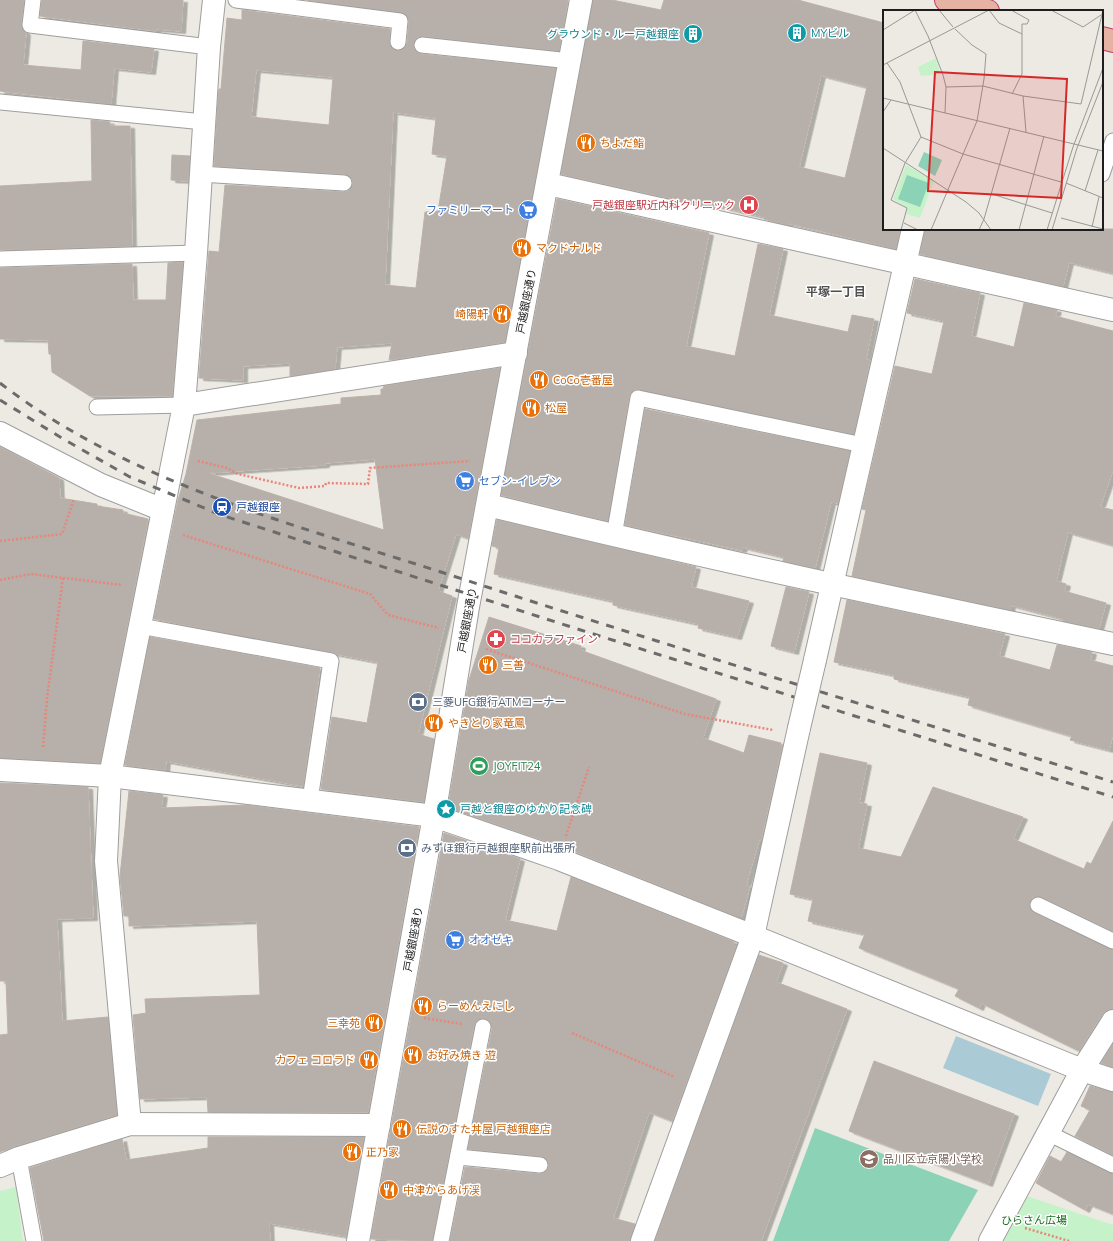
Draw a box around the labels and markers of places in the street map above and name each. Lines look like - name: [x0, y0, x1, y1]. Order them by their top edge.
- building icon: MYビル: [786, 22, 808, 44]
- building icon: グラウンド・ルー戸越銀座: [682, 23, 704, 45]
- place label: MYビル: [811, 26, 849, 40]
- place label: グラウンド・ルー戸越銀座: [547, 27, 679, 41]
- restaurant icon: ちよだ鮨: [575, 132, 597, 154]
- place label: ちよだ鮨: [600, 136, 644, 150]
- hospital icon: 戸越銀座駅近内科クリニック: [738, 194, 760, 216]
- place label: 戸越銀座駅近内科クリニック: [592, 198, 735, 212]
- supermarket icon: ファミリーマート: [517, 199, 539, 221]
- place label: ファミリーマート: [426, 203, 514, 217]
- restaurant icon: マクドナルド: [511, 237, 533, 259]
- place label: マクドナルド: [536, 241, 602, 255]
- restaurant icon: 崎陽軒: [491, 303, 513, 325]
- place label: 崎陽軒: [455, 307, 489, 321]
- restaurant icon: CoCo壱番屋: [528, 369, 550, 391]
- place label: CoCo壱番屋: [553, 373, 613, 387]
- restaurant icon: 松屋: [520, 397, 542, 419]
- place label: 松屋: [545, 401, 567, 415]
- supermarket icon: セブン-イレブン: [454, 470, 476, 492]
- place label: セブン-イレブン: [479, 474, 561, 488]
- station icon: 戸越銀座: [211, 496, 233, 518]
- place label: 戸越銀座: [236, 500, 280, 514]
- pharmacy icon: ココカラファイン: [485, 628, 507, 650]
- place label: ココカラファイン: [510, 632, 598, 646]
- restaurant icon: 三善: [477, 654, 499, 676]
- place label: 三善: [502, 658, 524, 672]
- bank icon: 三菱UFG銀行ATMコーナー: [407, 691, 429, 713]
- place label: 三菱UFG銀行ATMコーナー: [432, 695, 565, 709]
- restaurant icon: やきとり家竜鳳: [423, 712, 445, 734]
- place label: やきとり家竜鳳: [448, 716, 525, 730]
- sports icon: JOYFIT24: [468, 755, 490, 777]
- place label: JOYFIT24: [493, 759, 541, 773]
- place icon: 戸越と銀座のゆかり記念碑: [435, 798, 457, 820]
- place label: 戸越と銀座のゆかり記念碑: [460, 802, 592, 816]
- bank icon: みずほ銀行戸越銀座駅前出張所: [396, 837, 418, 859]
- place label: みずほ銀行戸越銀座駅前出張所: [421, 841, 576, 855]
- supermarket icon: オオゼキ: [444, 929, 466, 951]
- place label: オオゼキ: [469, 933, 513, 947]
- restaurant icon: らーめんえにし: [412, 995, 434, 1017]
- place label: らーめんえにし: [437, 999, 514, 1013]
- restaurant icon: 三幸苑: [363, 1012, 385, 1034]
- place label: 三幸苑: [327, 1016, 360, 1030]
- restaurant icon: お好み焼き 遊: [402, 1044, 424, 1066]
- place label: お好み焼き 遊: [427, 1048, 496, 1062]
- restaurant icon: カフェ コロラド: [358, 1049, 380, 1071]
- place label: カフェ コロラド: [275, 1053, 355, 1067]
- restaurant icon: 伝説のすた丼屋 戸越銀座店: [391, 1118, 413, 1140]
- place label: 伝説のすた丼屋 戸越銀座店: [416, 1122, 551, 1136]
- restaurant icon: 正乃家: [341, 1141, 363, 1163]
- place label: 正乃家: [366, 1145, 399, 1159]
- school or university icon: 品川区立京陽小学校: [858, 1148, 880, 1170]
- place label: 品川区立京陽小学校: [883, 1152, 982, 1166]
- restaurant icon: 中津からあげ渓: [378, 1179, 400, 1201]
- place label: 中津からあげ渓: [403, 1183, 480, 1197]

